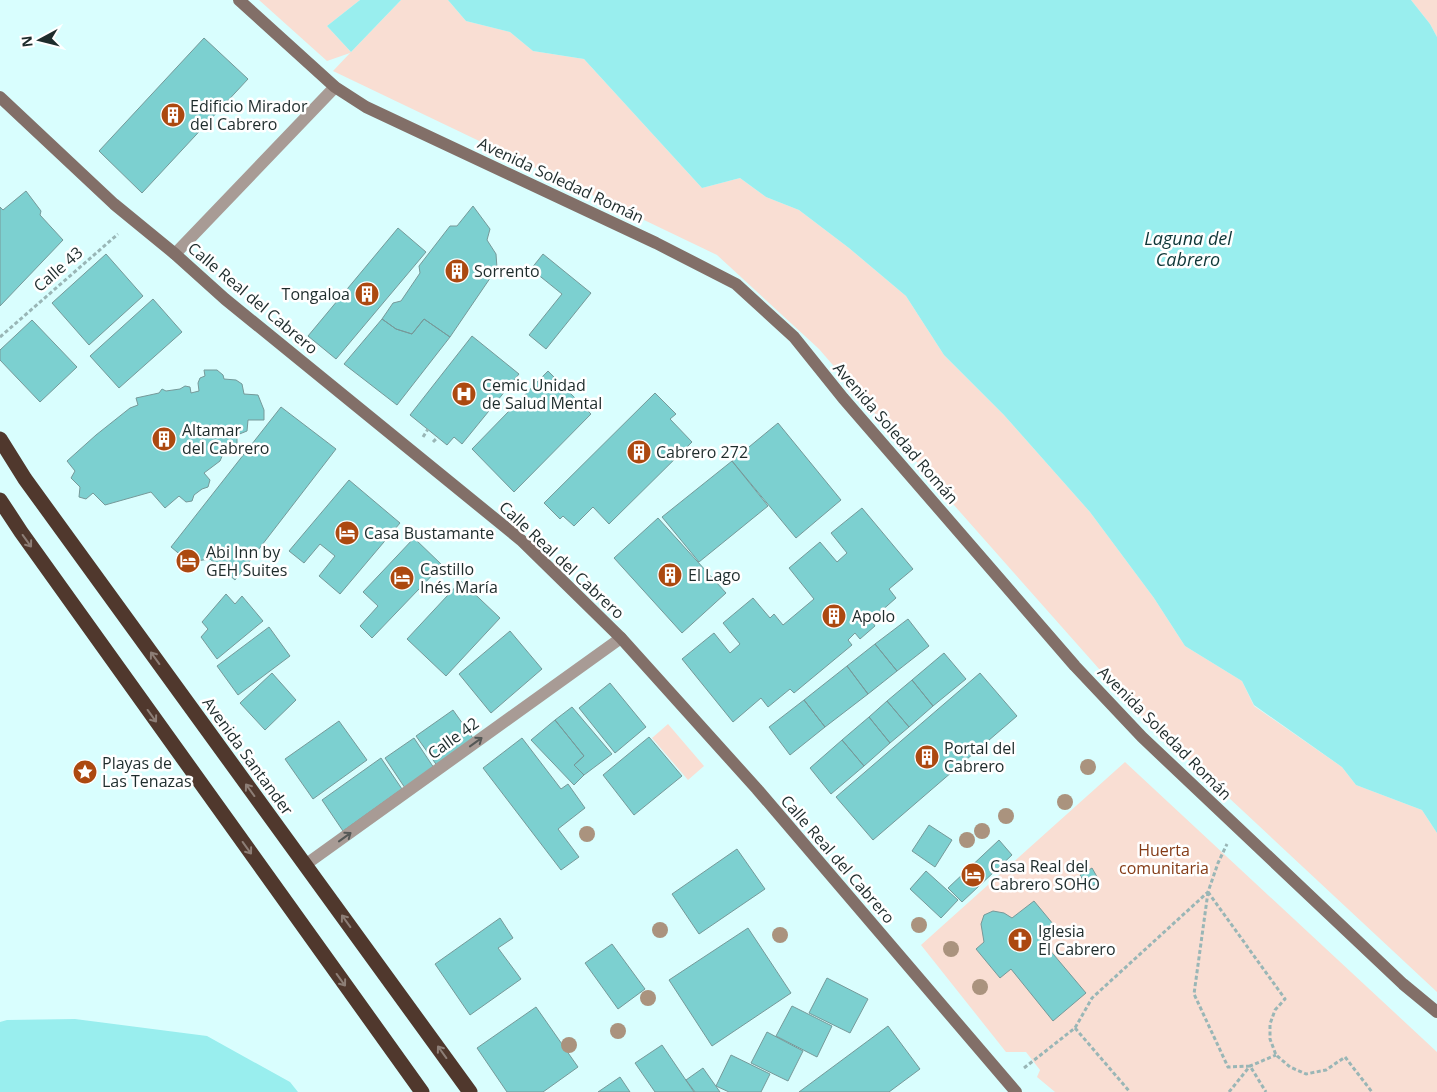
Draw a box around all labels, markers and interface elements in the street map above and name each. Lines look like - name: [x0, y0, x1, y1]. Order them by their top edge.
- north arrow: [15, 15, 65, 65]
- text: N: [16, 35, 37, 48]
- place label: Edificio Mirador del Cabrero: [190, 95, 308, 135]
- building icon: Edificio Mirador del Cabrero: [160, 102, 186, 128]
- street label: Avenida Soledad Román: [474, 132, 648, 228]
- water label: Laguna del Cabrero: [1144, 226, 1232, 271]
- street label: Calle Real del Cabrero: [183, 237, 323, 359]
- street label: Calle 43: [29, 242, 87, 296]
- building icon: Sorrento: [444, 258, 470, 284]
- place label: Sorrento: [474, 260, 540, 282]
- building icon: Tongaloa: [354, 281, 380, 307]
- place label: Tongaloa: [282, 283, 350, 305]
- street label: Avenida Soledad Román: [828, 358, 964, 508]
- place label: Cemic Unidad de Salud Mental: [482, 374, 602, 414]
- hospital icon: Cemic Unidad de Salud Mental: [451, 381, 477, 407]
- place label: Altamar del Cabrero: [182, 419, 269, 459]
- building icon: Altamar del Cabrero: [151, 426, 177, 452]
- building icon: Cabrero 272: [626, 439, 652, 465]
- place label: Cabrero 272: [656, 441, 748, 463]
- street label: Calle Real del Cabrero: [495, 496, 629, 624]
- hotel icon: Casa Bustamante: [334, 520, 360, 546]
- place label: Casa Bustamante: [364, 522, 494, 544]
- one-way arrow: [22, 533, 32, 547]
- place label: Abi Inn by GEH Suites: [206, 541, 287, 581]
- hotel icon: Abi Inn by GEH Suites: [175, 548, 201, 574]
- place label: Castillo Inés María: [420, 558, 498, 598]
- building icon: El Lago: [657, 562, 683, 588]
- place label: El Lago: [688, 564, 741, 586]
- hotel icon: Castillo Inés María: [389, 565, 415, 591]
- building icon: Apolo: [821, 603, 847, 629]
- place label: Apolo: [852, 605, 895, 627]
- one-way arrow: [150, 651, 160, 665]
- street label: Avenida Soledad Román: [1093, 661, 1237, 805]
- street label: Avenida Santander: [198, 693, 299, 820]
- one-way arrow: [147, 708, 157, 722]
- street label: Calle 42: [423, 712, 483, 764]
- one-way arrow: [469, 737, 483, 747]
- place label: Portal del Cabrero: [944, 737, 1015, 777]
- building icon: Portal del Cabrero: [914, 744, 940, 770]
- place label: Playas de Las Tenazas: [102, 752, 192, 792]
- place icon: Playas de Las Tenazas: [72, 759, 98, 785]
- one-way arrow: [245, 783, 255, 797]
- street label: Calle Real del Cabrero: [776, 790, 900, 928]
- one-way arrow: [337, 832, 351, 842]
- park label: Huerta comunitaria: [1119, 839, 1209, 879]
- one-way arrow: [241, 841, 252, 854]
- place label: Casa Real del Cabrero SOHO: [990, 855, 1100, 895]
- hotel icon: Casa Real del Cabrero SOHO: [960, 862, 986, 888]
- one-way arrow: [341, 914, 351, 928]
- place label: Iglesia El Cabrero: [1038, 920, 1116, 960]
- church icon: Iglesia El Cabrero: [1007, 927, 1033, 953]
- one-way arrow: [336, 973, 347, 986]
- one-way arrow: [437, 1045, 447, 1059]

